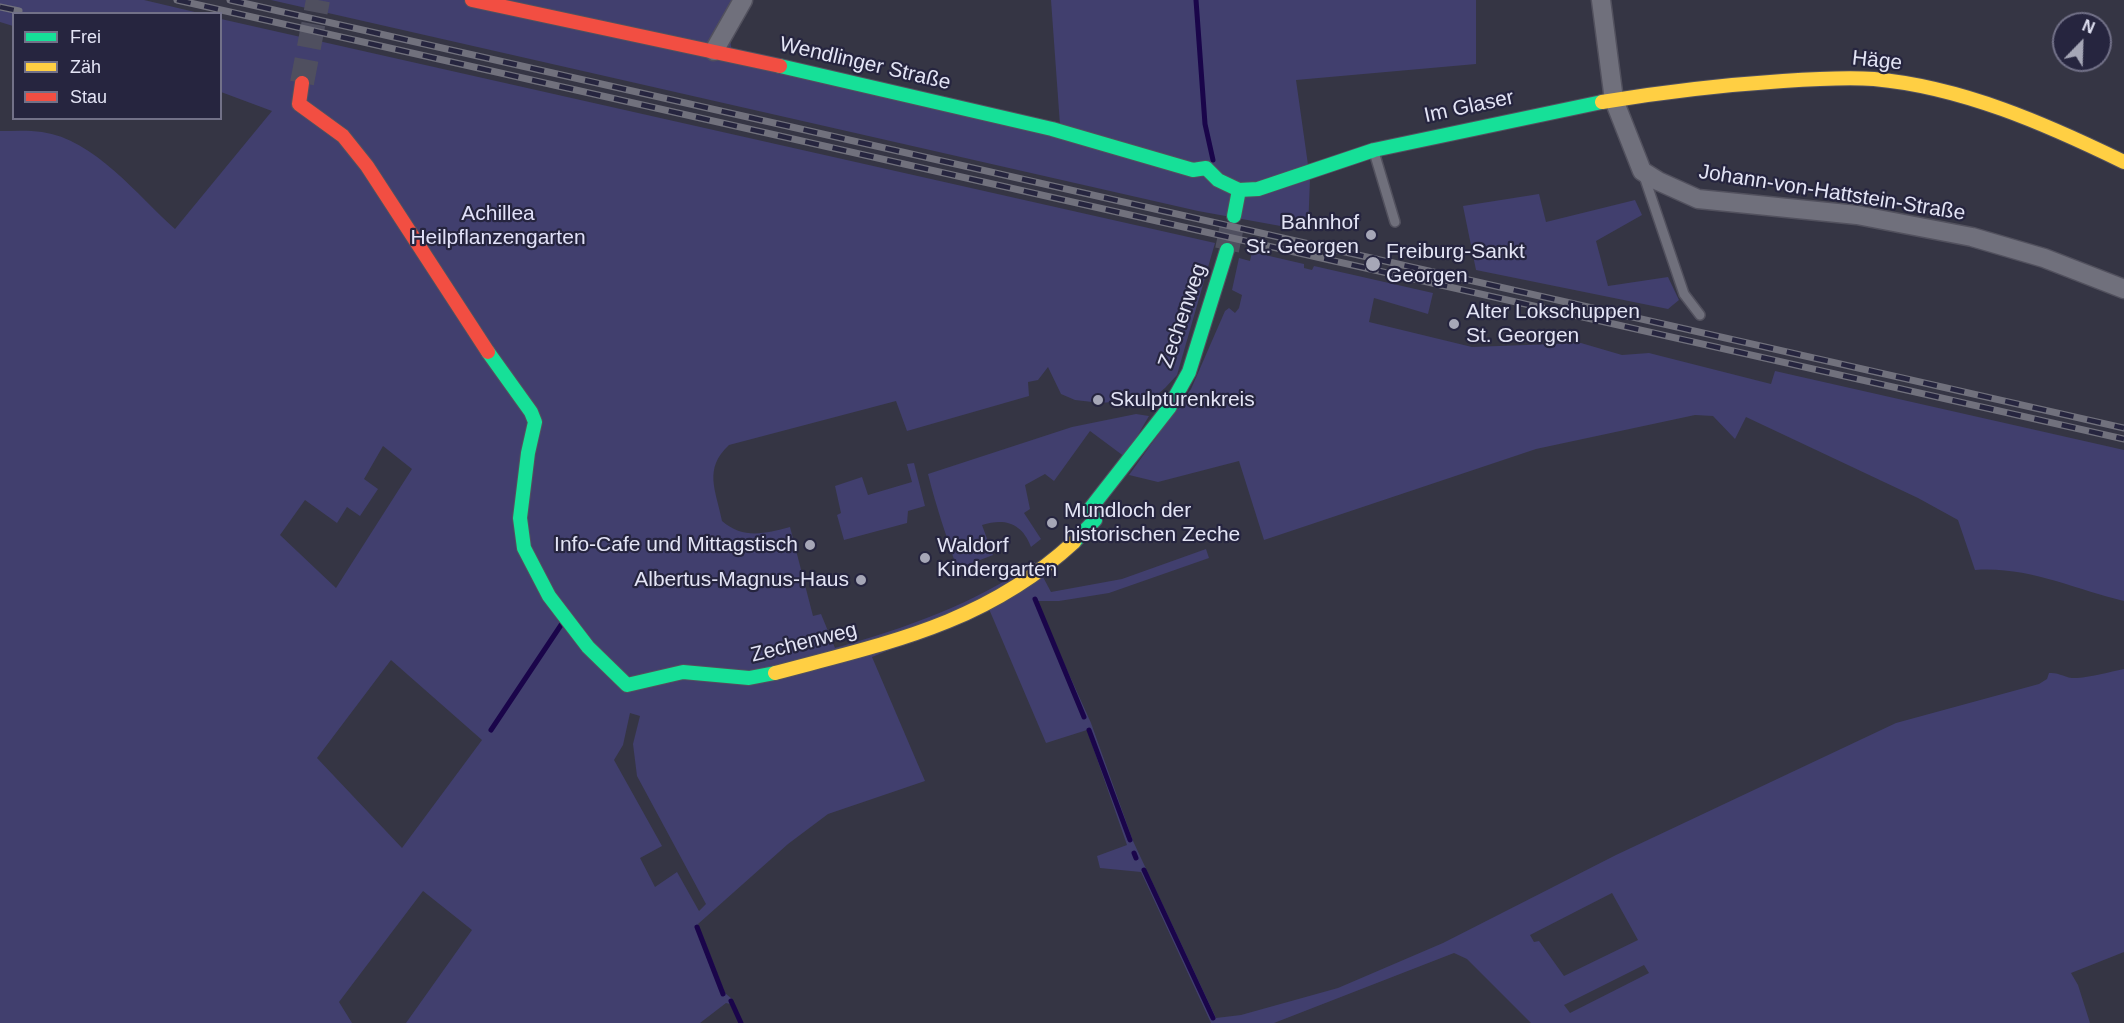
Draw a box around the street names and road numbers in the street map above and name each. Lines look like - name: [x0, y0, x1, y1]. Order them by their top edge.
- street label: Wendlinger Straße: [777, 32, 953, 96]
- street label: Häge: [1851, 46, 1903, 76]
- street label: Im Glaser: [1422, 85, 1516, 129]
- street label: Johann-von-Hattstein-Straße: [1697, 159, 1967, 227]
- street label: Zechenweg: [1153, 261, 1213, 371]
- street label: Zechenweg: [748, 618, 860, 668]

